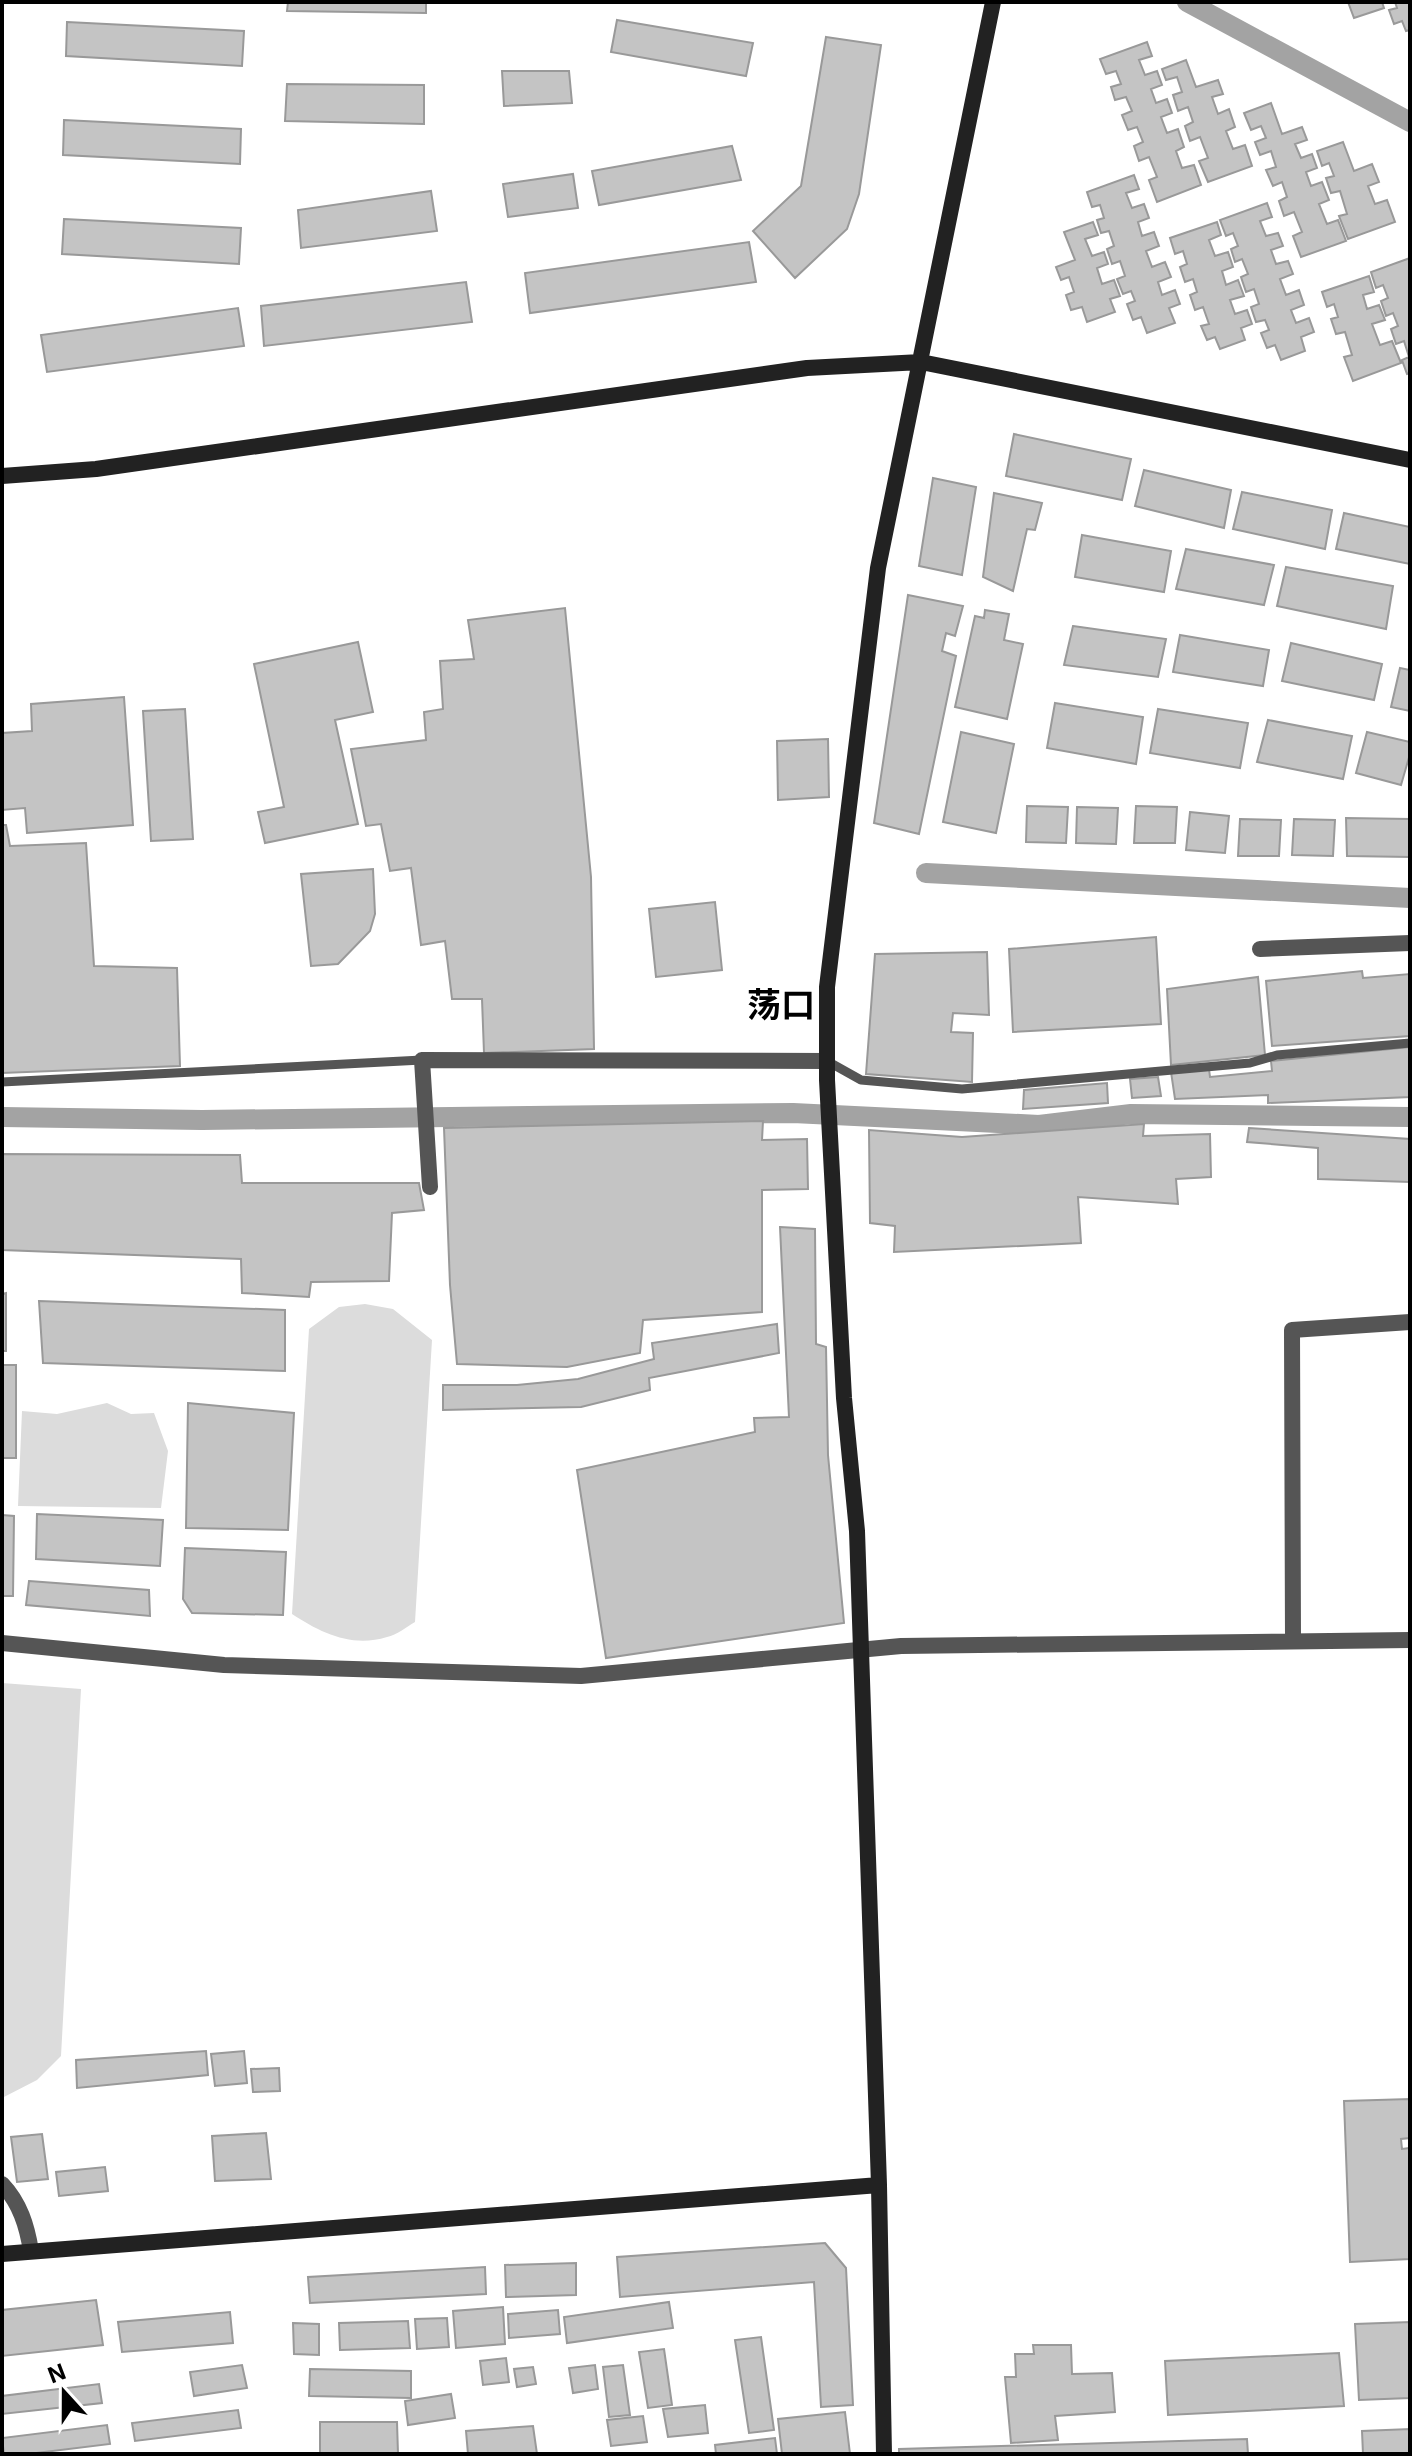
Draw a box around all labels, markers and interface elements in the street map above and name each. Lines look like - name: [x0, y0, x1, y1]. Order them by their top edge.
- district label: 荡口: [747, 984, 815, 1025]
- north arrow: [24, 2352, 104, 2432]
- text: N: [44, 2358, 69, 2388]

